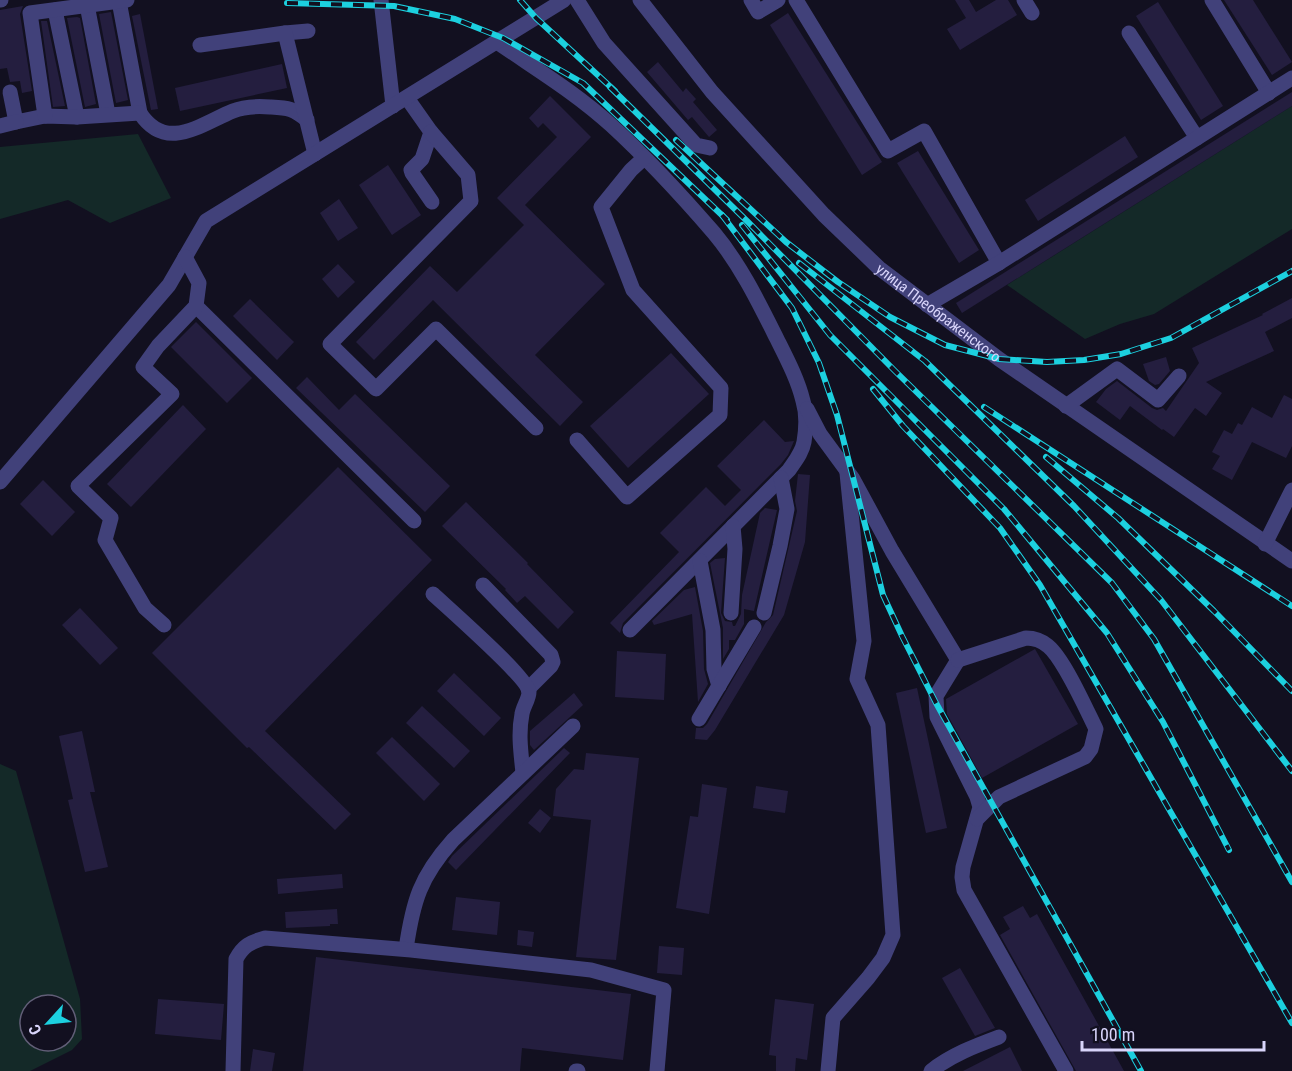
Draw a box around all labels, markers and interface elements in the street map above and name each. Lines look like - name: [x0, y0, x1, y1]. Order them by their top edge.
- street label: улица Преображенского: [872, 260, 1004, 366]
- north arrow: [18, 993, 78, 1053]
- scale bar: [1082, 1014, 1264, 1052]
- text: С: [25, 1021, 46, 1038]
- text: 100 m: [1091, 1024, 1135, 1045]

